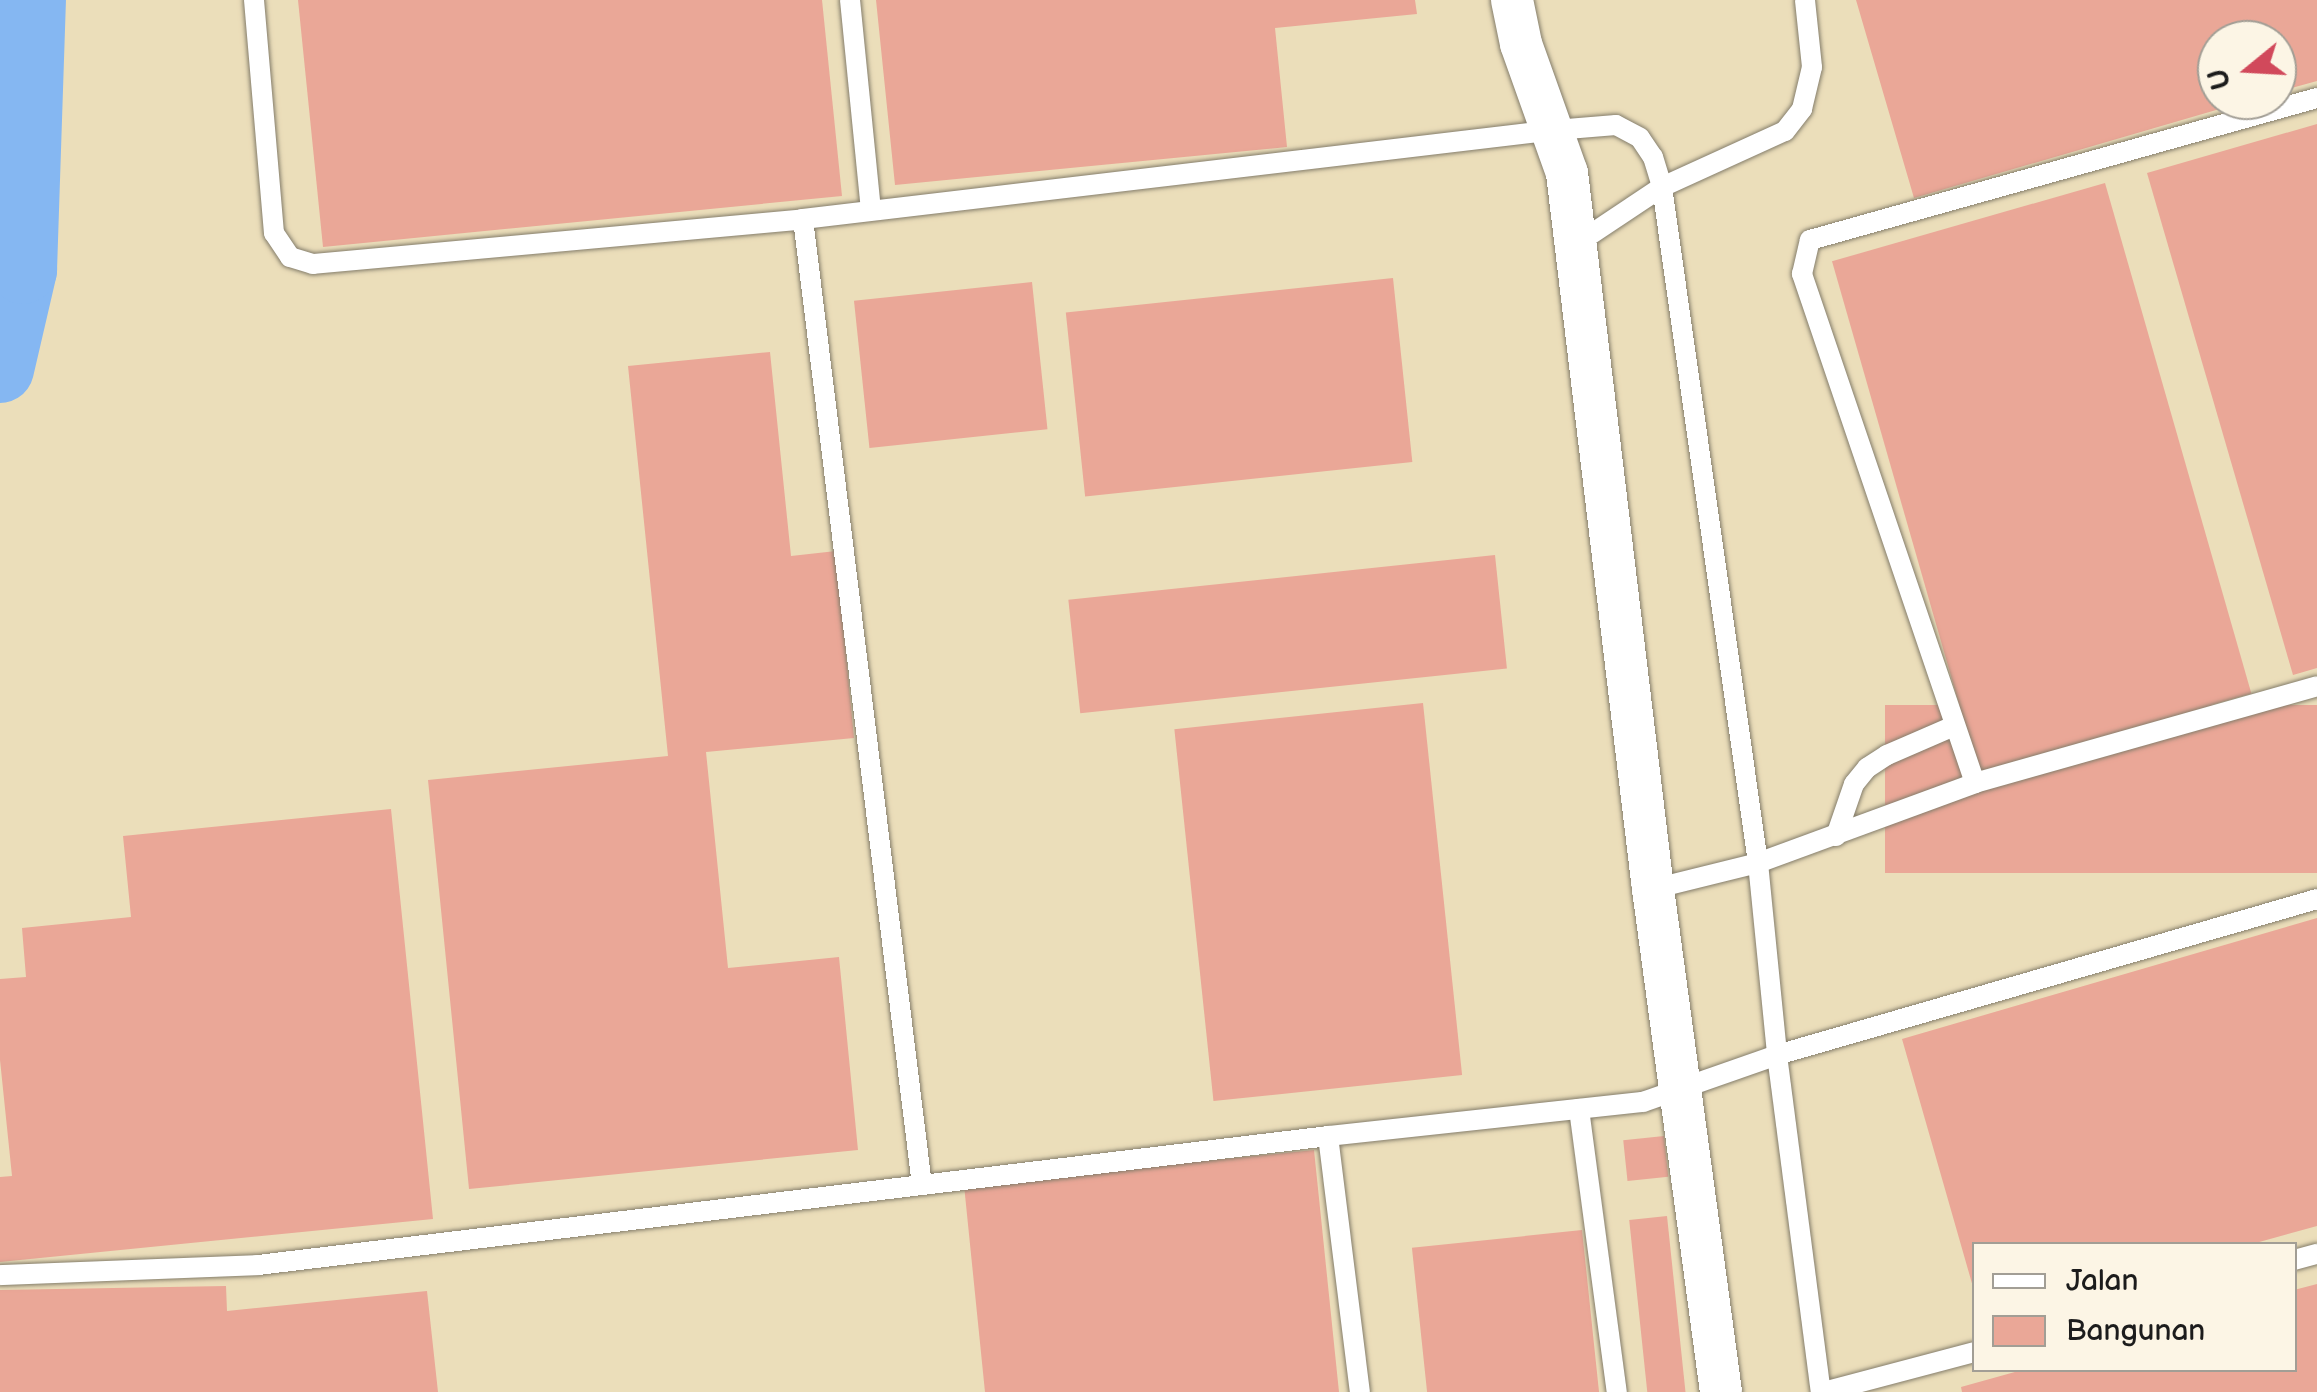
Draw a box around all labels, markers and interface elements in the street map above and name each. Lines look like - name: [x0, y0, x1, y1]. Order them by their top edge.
- north arrow: [2197, 20, 2297, 120]
- text: U: [2201, 64, 2239, 93]
- legend: [1972, 1242, 2297, 1372]
- text: Jalan: [2066, 1263, 2138, 1299]
- text: Bangunan: [2066, 1313, 2205, 1349]

